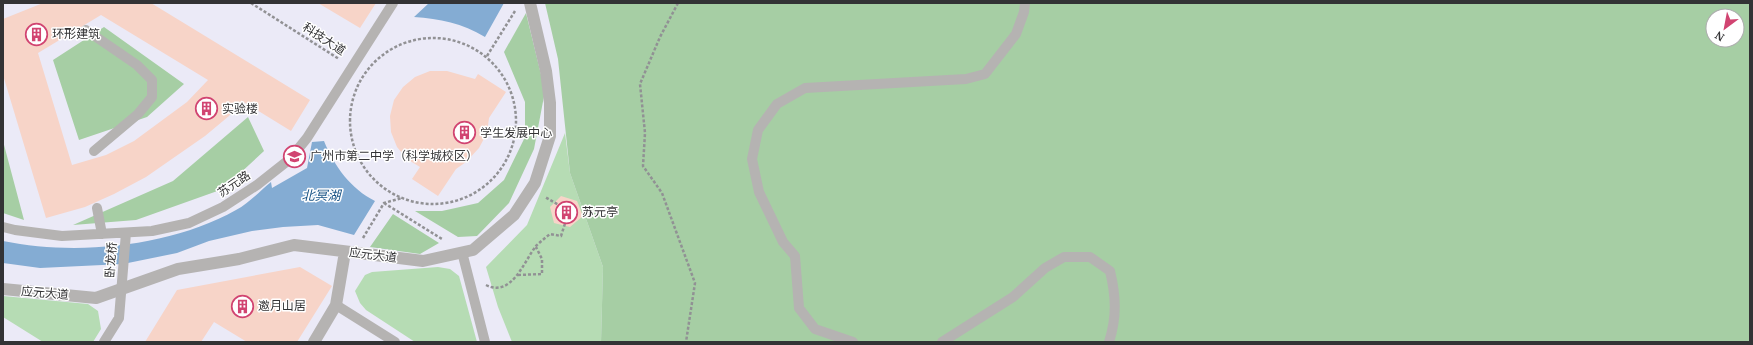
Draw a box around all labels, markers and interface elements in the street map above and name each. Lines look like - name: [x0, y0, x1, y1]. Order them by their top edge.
- north arrow: [1705, 8, 1745, 48]
- street label: 科技大道: [300, 19, 348, 58]
- building icon: 环形建筑: [23, 21, 49, 47]
- place label: 环形建筑: [52, 26, 100, 41]
- text: N: [1712, 28, 1727, 45]
- building icon: 实验楼: [194, 96, 220, 122]
- place label: 实验楼: [222, 101, 258, 116]
- building icon: 学生发展中心: [451, 120, 477, 146]
- place label: 学生发展中心: [480, 125, 552, 140]
- school or university icon: 广州市第二中学（科学城校区）: [281, 143, 307, 169]
- place label: 广州市第二中学（科学城校区）: [310, 148, 478, 163]
- street label: 苏元路: [215, 167, 253, 200]
- water label: 北冥湖: [301, 186, 342, 204]
- building icon: 苏元亭: [553, 199, 579, 225]
- place label: 苏元亭: [582, 204, 618, 219]
- street label: 卧龙桥: [102, 241, 119, 278]
- street label: 应元大道: [348, 244, 398, 265]
- street label: 应元大道: [20, 283, 70, 302]
- building icon: 邀月山居: [230, 293, 256, 319]
- place label: 邀月山居: [258, 298, 306, 313]

